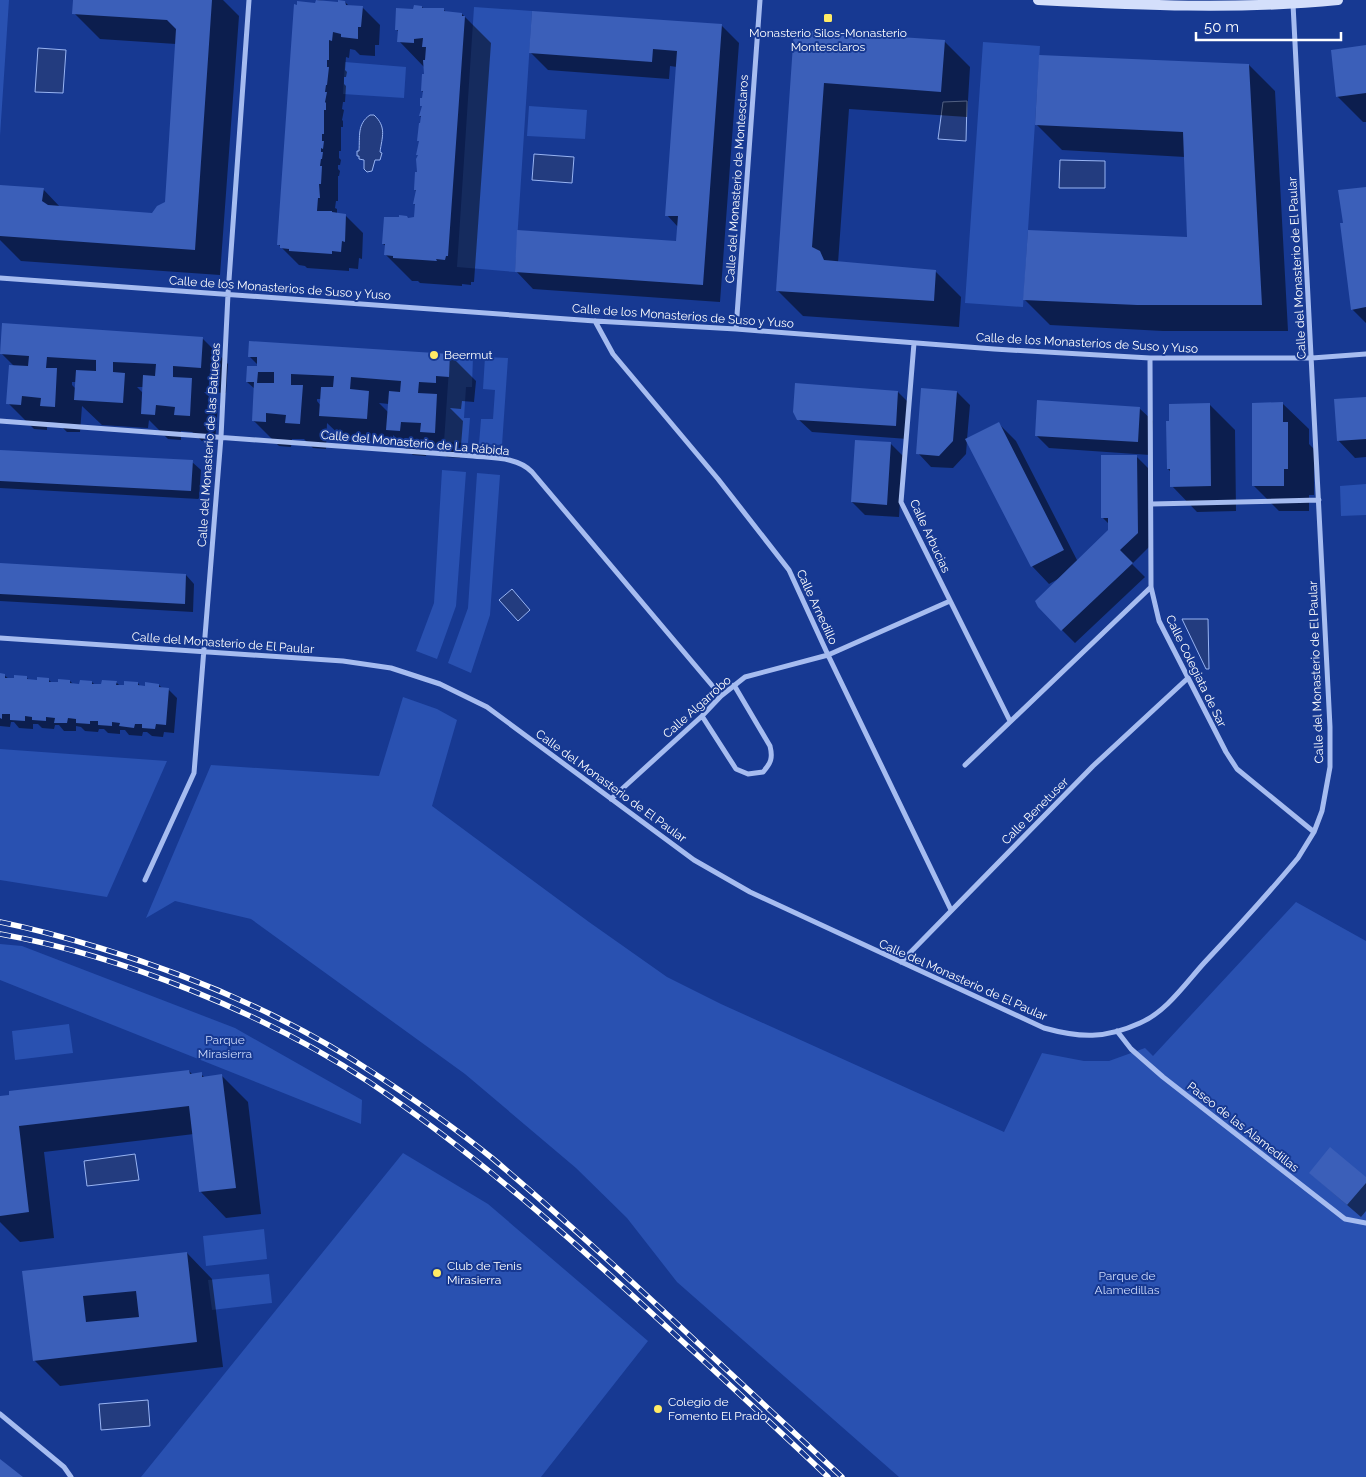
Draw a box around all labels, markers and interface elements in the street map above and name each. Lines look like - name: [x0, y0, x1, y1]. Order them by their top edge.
- scale bar: [1196, 10, 1341, 42]
- marker: Monasterio Silos-Monasterio Montesclaros: [822, 12, 834, 24]
- text: 50 m: [1204, 18, 1239, 36]
- place label: Monasterio Silos-Monasterio Montesclaros: [749, 26, 907, 54]
- street label: Calle del Monasterio de Montesclaros: [723, 74, 751, 284]
- street label: Calle del Monasterio de El Paular: [1285, 176, 1309, 360]
- street label: Calle de los Monasterios de Suso y Yuso: [169, 273, 391, 303]
- street label: Calle de los Monasterios de Suso y Yuso: [572, 301, 794, 331]
- street label: Calle de los Monasterios de Suso y Yuso: [976, 330, 1198, 356]
- street label: Calle del Monasterio de las Batuecas: [195, 342, 223, 548]
- place label: Beermut: [444, 348, 492, 362]
- marker: Beermut: [428, 349, 440, 361]
- street label: Calle del Monasterio de La Rábida: [320, 428, 510, 458]
- street label: Calle Arbucias: [907, 497, 953, 575]
- street label: Calle Arnedillo: [794, 567, 840, 647]
- street label: Calle del Monasterio de El Paular: [1306, 580, 1326, 764]
- street label: Calle Colegiata de Sar: [1163, 613, 1230, 730]
- street label: Calle del Monasterio de El Paular: [131, 630, 315, 656]
- street label: Calle Algarrobo: [660, 673, 734, 741]
- street label: Calle del Monasterio de El Paular: [533, 727, 690, 846]
- street label: Calle Benetuser: [999, 774, 1072, 847]
- street label: Calle del Monasterio de El Paular: [877, 936, 1050, 1024]
- park label: Parque Mirasierra: [198, 1033, 252, 1061]
- street label: Paseo de las Alamedillas: [1184, 1079, 1302, 1175]
- place label: Club de Tenis Mirasierra: [447, 1259, 522, 1287]
- marker: Club de Tenis Mirasierra: [431, 1267, 443, 1279]
- park label: Parque de Alamedillas: [1095, 1269, 1160, 1297]
- place label: Colegio de Fomento El Prado: [668, 1395, 767, 1423]
- marker: Colegio de Fomento El Prado: [652, 1403, 664, 1415]

